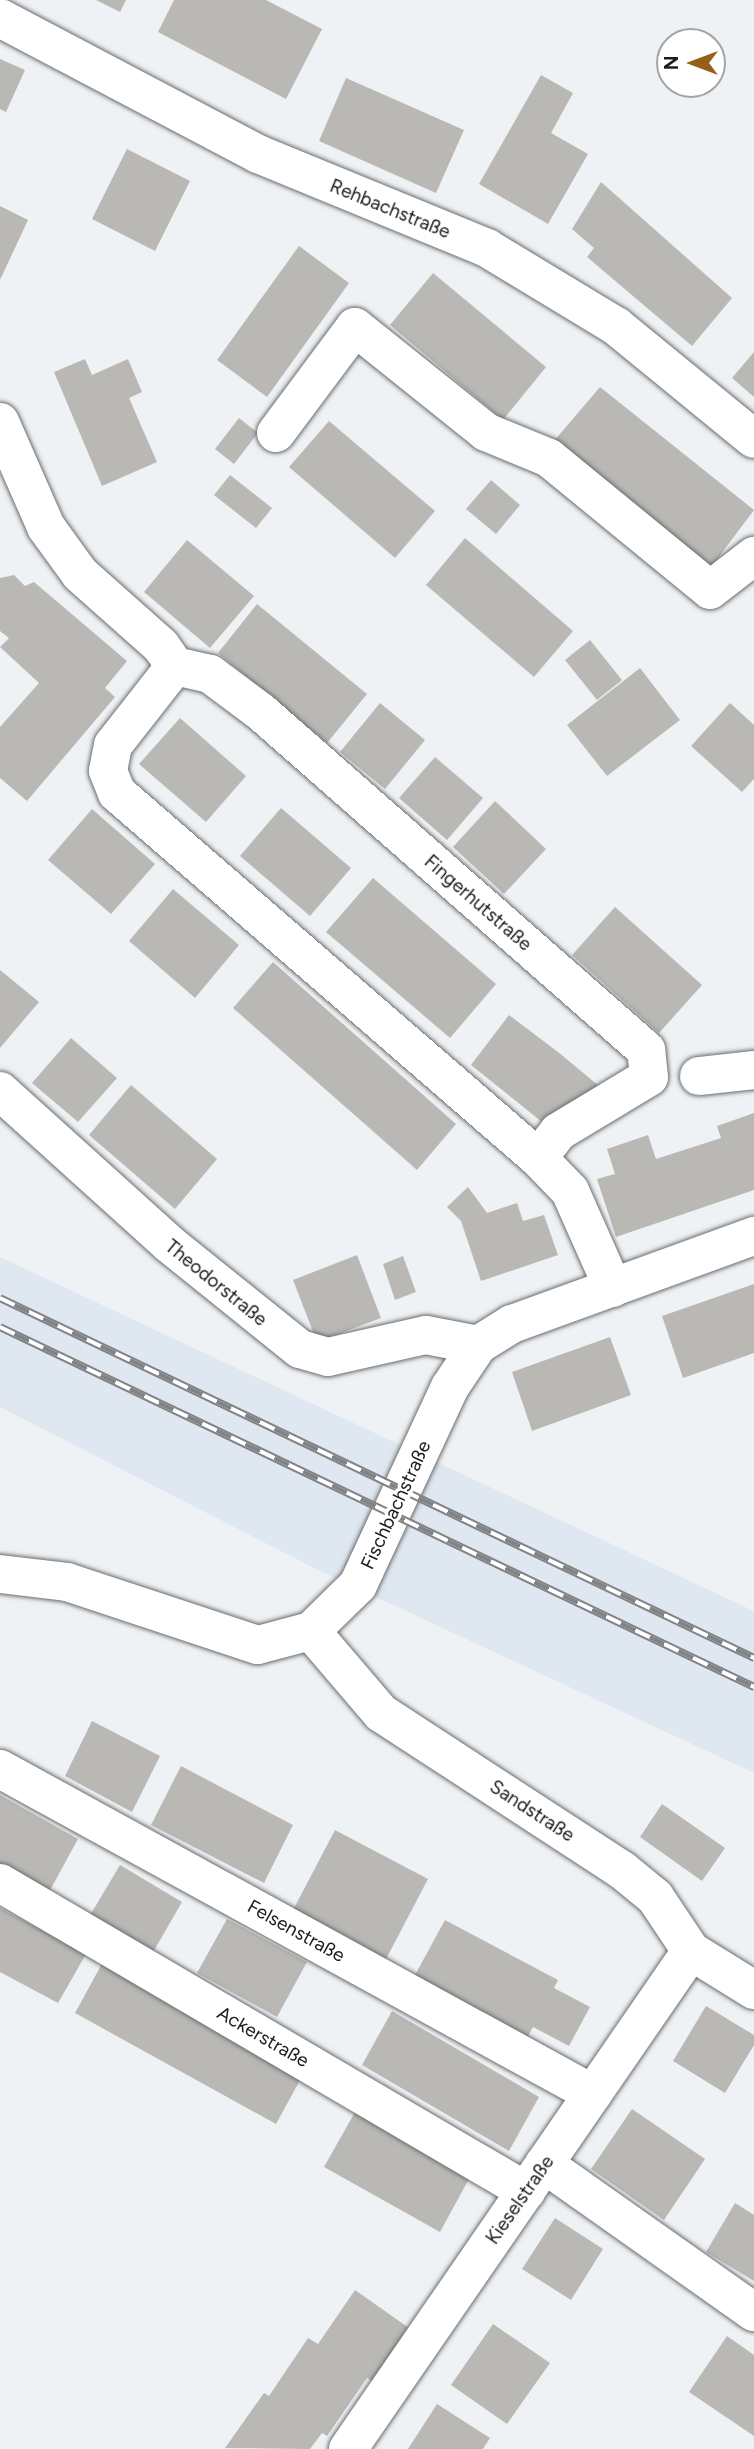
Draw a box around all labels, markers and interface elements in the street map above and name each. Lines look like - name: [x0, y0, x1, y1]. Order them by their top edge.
- north arrow: [656, 28, 726, 98]
- text: N: [660, 56, 683, 70]
- street label: Rehbachstraße: [326, 174, 454, 244]
- street label: Fingerhutstraße: [420, 850, 536, 956]
- street label: Theodorstraße: [161, 1235, 271, 1331]
- street label: Fischbachstraße: [356, 1437, 436, 1573]
- street label: Sandstraße: [485, 1775, 579, 1847]
- street label: Felsenstraße: [243, 1895, 349, 1967]
- street label: Ackerstraße: [213, 2002, 313, 2072]
- street label: Kieselstraße: [481, 2151, 559, 2249]

